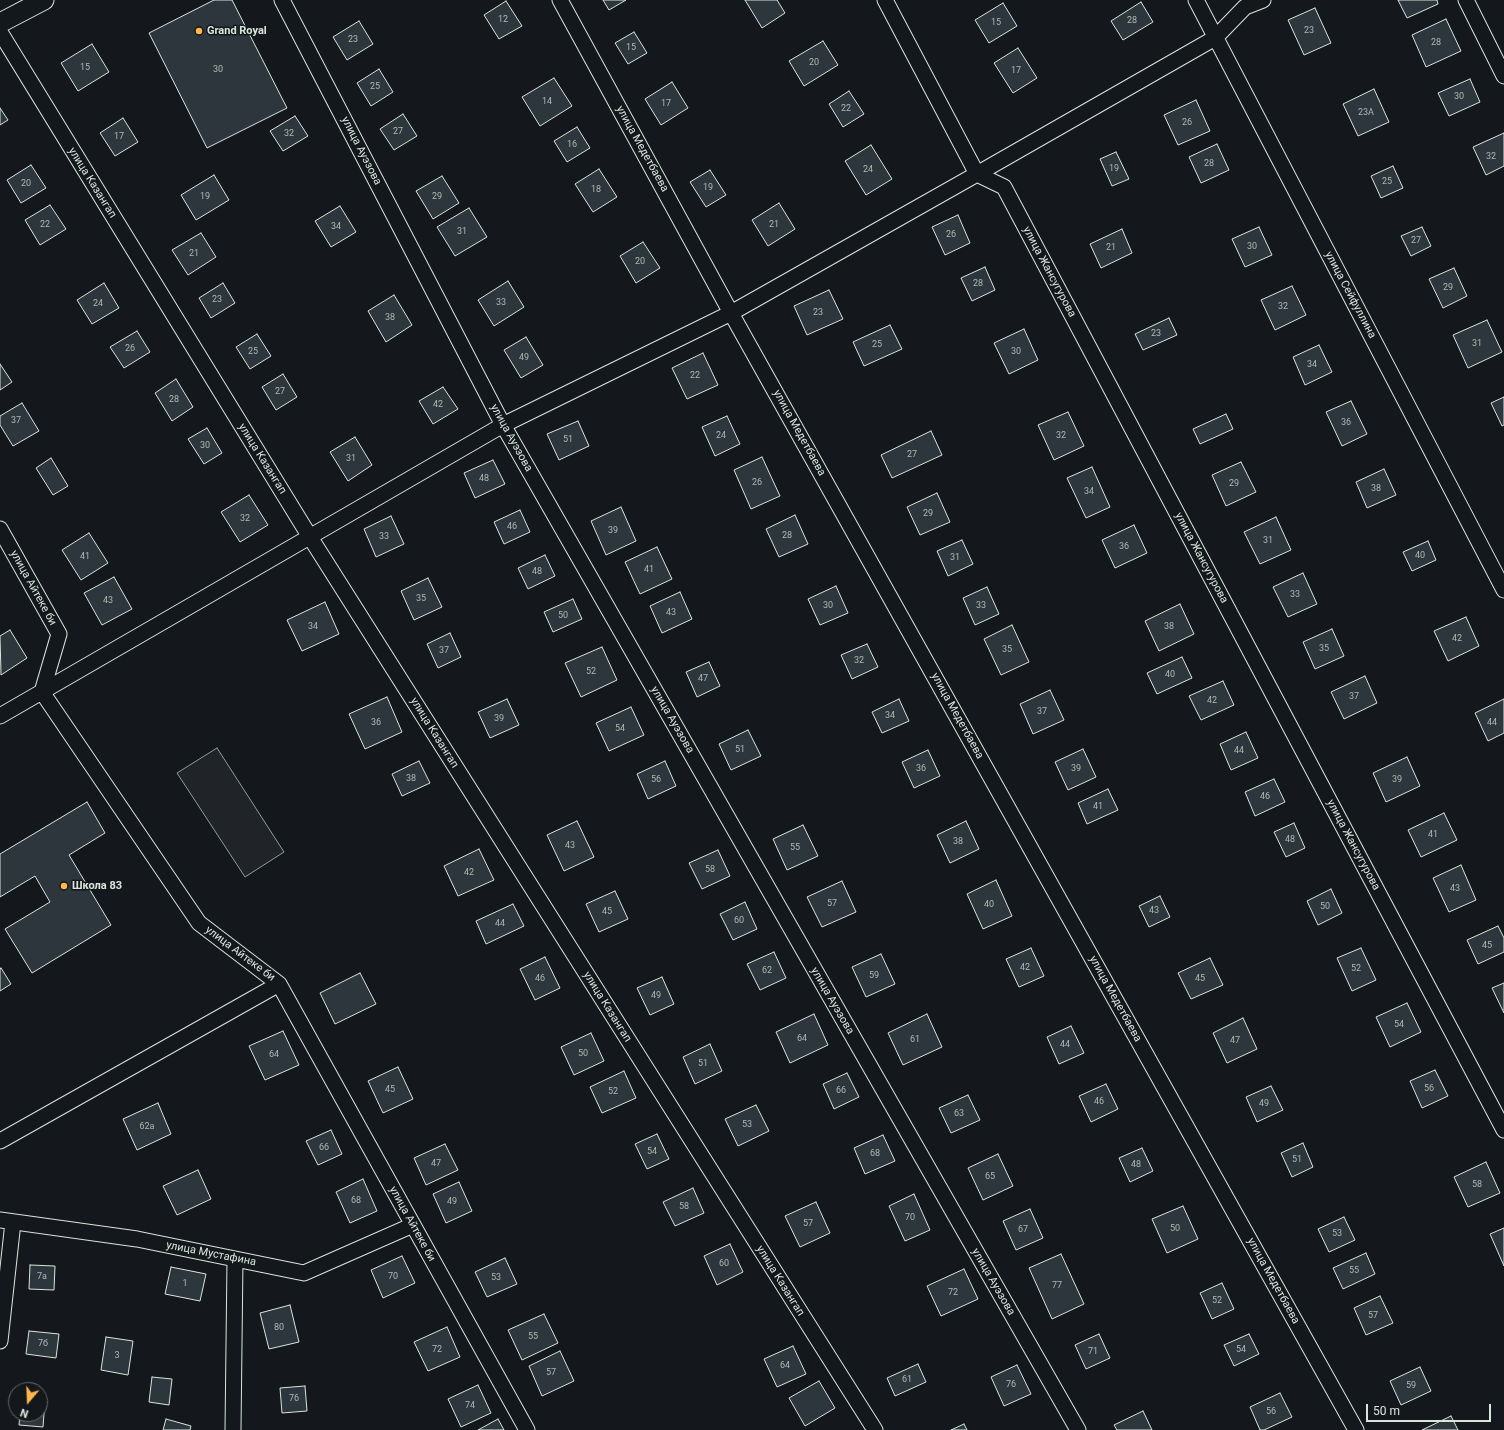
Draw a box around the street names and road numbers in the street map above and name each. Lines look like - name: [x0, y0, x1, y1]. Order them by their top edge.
- street label: улица Медетбаева: [613, 104, 671, 194]
- street label: улица Ауэзова: [338, 115, 384, 187]
- street label: улица Казангап: [65, 145, 119, 221]
- street label: улица Жансугурова: [1020, 224, 1078, 320]
- street label: улица Сейфуллина: [1322, 249, 1378, 341]
- street label: улица Медетбаева: [770, 388, 828, 478]
- street label: улица Ауэзова: [487, 402, 535, 474]
- street label: улица Казангап: [235, 421, 289, 497]
- street label: улица Жансугурова: [1172, 510, 1230, 606]
- street label: улица Айтеке би: [7, 548, 59, 628]
- street label: улица Медетбаева: [928, 671, 986, 761]
- street label: улица Ауэзова: [648, 684, 696, 756]
- street label: улица Казангап: [407, 695, 461, 771]
- street label: улица Жансугурова: [1324, 797, 1382, 893]
- street label: улица Айтеке би: [203, 923, 277, 985]
- street label: улица Медетбаева: [1086, 954, 1144, 1044]
- street label: улица Ауэзова: [808, 965, 856, 1037]
- street label: улица Казангап: [580, 969, 634, 1045]
- street label: улица Айтеке би: [386, 1184, 438, 1264]
- street label: улица Медетбаева: [1244, 1236, 1302, 1326]
- street label: улица Мустафина: [165, 1239, 257, 1269]
- street label: улица Казангап: [753, 1243, 807, 1319]
- street label: улица Ауэзова: [969, 1246, 1017, 1318]

